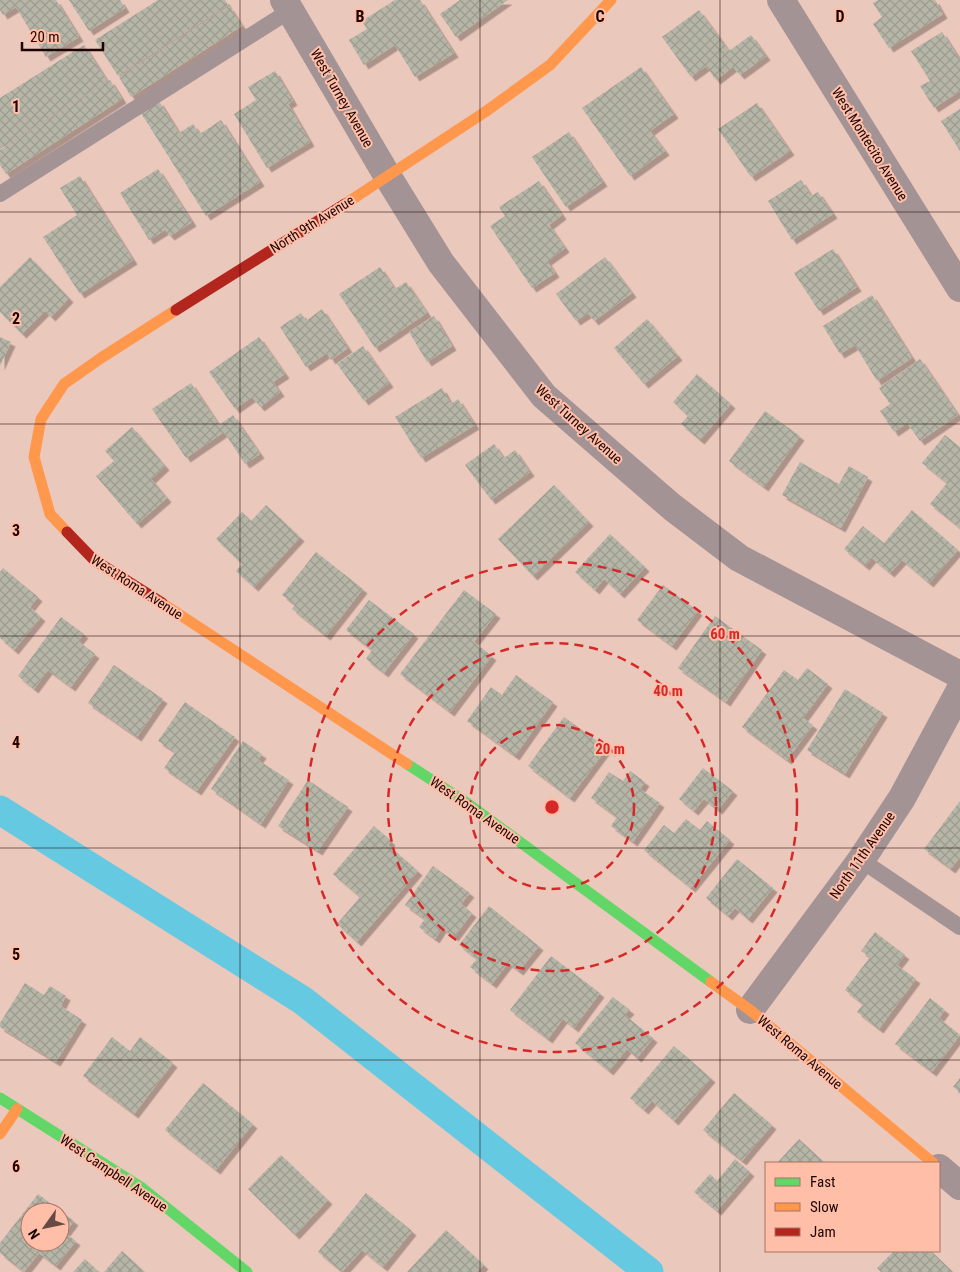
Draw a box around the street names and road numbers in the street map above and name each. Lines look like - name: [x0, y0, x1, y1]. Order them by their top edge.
- street label: West Turney Avenue: [307, 46, 377, 150]
- street label: West Montecito Avenue: [829, 85, 911, 204]
- street label: North 9th Avenue: [267, 192, 357, 256]
- street label: West Turney Avenue: [532, 381, 626, 467]
- street label: West Roma Avenue: [88, 551, 186, 623]
- street label: West Roma Avenue: [427, 773, 523, 847]
- street label: North 11th Avenue: [826, 808, 898, 902]
- street label: West Roma Avenue: [754, 1012, 846, 1092]
- street label: West Campbell Avenue: [57, 1131, 171, 1215]

